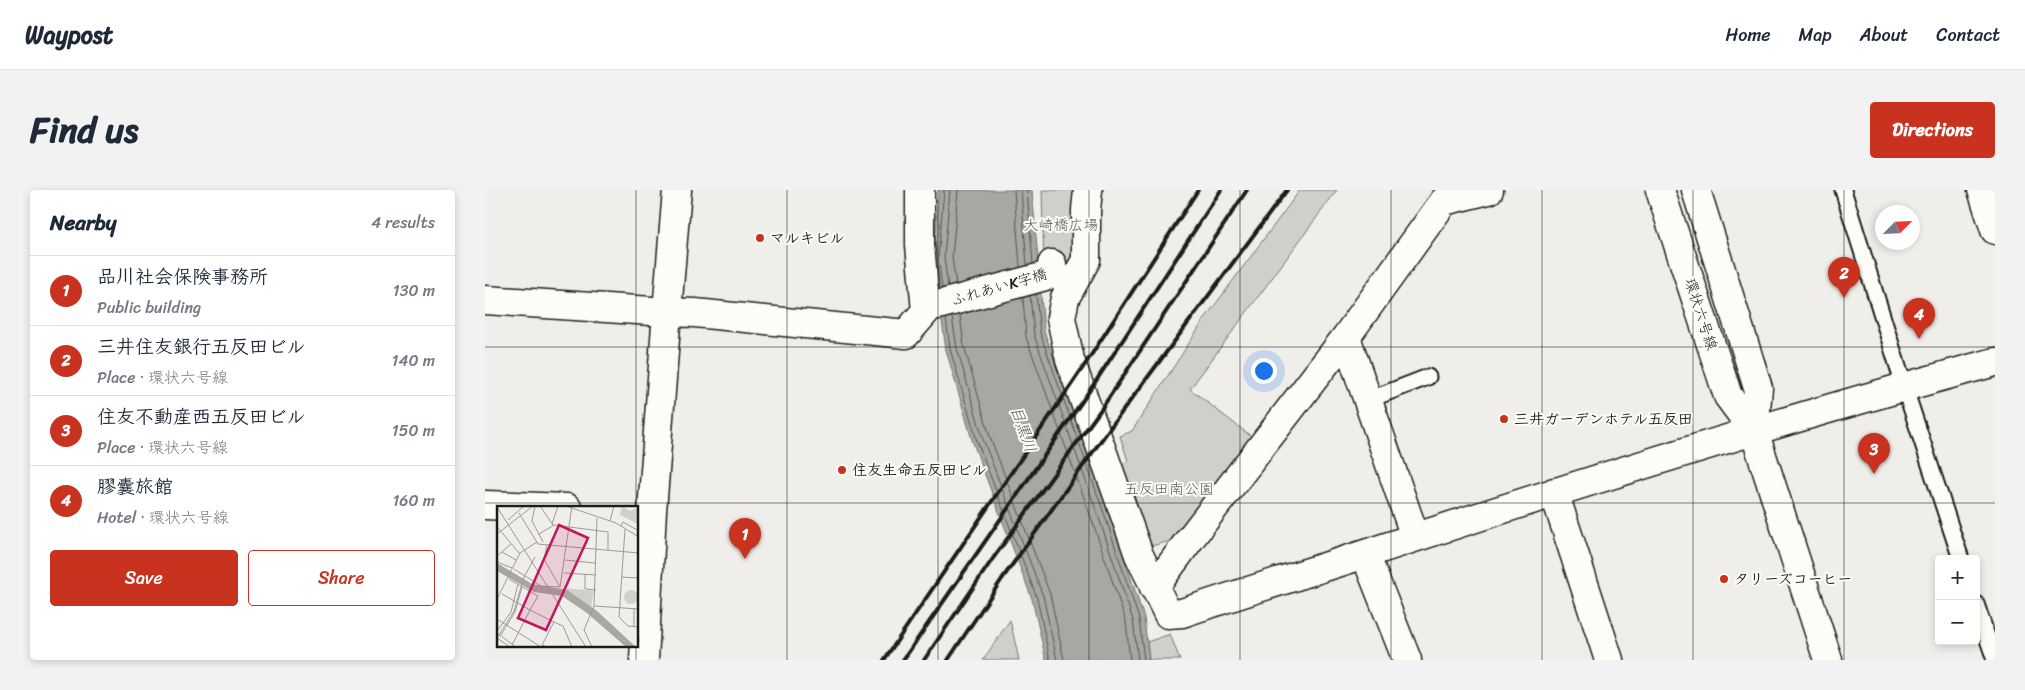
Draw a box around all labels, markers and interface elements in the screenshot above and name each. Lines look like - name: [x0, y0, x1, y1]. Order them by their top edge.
- text: Waypost: [25, 14, 113, 56]
- text: Home: [1726, 19, 1771, 51]
- text: Map: [1799, 19, 1832, 51]
- text: About: [1860, 19, 1908, 51]
- text: Contact: [1936, 19, 2000, 51]
- text: Find us: [30, 99, 138, 161]
- button: Directions: [1870, 102, 1995, 158]
- text: Nearby: [50, 204, 116, 242]
- north arrow: [1875, 205, 1920, 250]
- text: 4 results: [371, 208, 435, 237]
- park label: 大崎橋広場: [1023, 212, 1099, 238]
- place label: マルキビル: [770, 225, 844, 251]
- marker: マルキビル: [754, 232, 766, 244]
- pin: 2: [1828, 257, 1860, 298]
- text: 品川社会保険事務所: [97, 260, 268, 293]
- street label: ふれあいK字橋: [948, 261, 1050, 313]
- street label: 環状六号線: [1677, 274, 1725, 354]
- text: 1: [63, 276, 69, 305]
- text: 130 m: [393, 276, 435, 305]
- text: Public building: [97, 293, 201, 322]
- pin: 4: [1903, 298, 1935, 339]
- text: 三井住友銀行五反田ビル: [97, 330, 306, 363]
- text: 2: [61, 346, 71, 375]
- text: 140 m: [392, 346, 435, 375]
- your location: [1251, 358, 1277, 384]
- text: Place · 環状六号線: [97, 363, 228, 392]
- text: 住友不動産西五反田ビル: [97, 400, 306, 433]
- water label: 目黒川: [1002, 402, 1045, 457]
- place label: 三井ガーデンホテル五反田: [1514, 406, 1693, 432]
- marker: 三井ガーデンホテル五反田: [1498, 413, 1510, 425]
- text: 3: [62, 416, 70, 445]
- text: 150 m: [392, 416, 435, 445]
- text: Place · 環状六号線: [97, 433, 228, 462]
- pin: 3: [1858, 433, 1890, 474]
- place label: 住友生命五反田ビル: [852, 457, 987, 483]
- marker: 住友生命五反田ビル: [836, 464, 848, 476]
- text: 膠囊旅館: [97, 470, 173, 503]
- park label: 五反田南公園: [1124, 476, 1214, 502]
- text: 4: [61, 486, 71, 515]
- text: 160 m: [392, 486, 435, 515]
- text: Hotel · 環状六号線: [97, 503, 229, 532]
- inset map: [497, 506, 639, 648]
- pin: 1: [729, 518, 761, 559]
- button: Save: [50, 550, 238, 606]
- button: Share: [248, 550, 435, 606]
- map controls: [1935, 555, 1980, 645]
- button: +: [1935, 555, 1980, 600]
- place label: タリーズコーヒー: [1734, 566, 1852, 592]
- marker: タリーズコーヒー: [1718, 573, 1730, 585]
- button: −: [1935, 600, 1980, 645]

